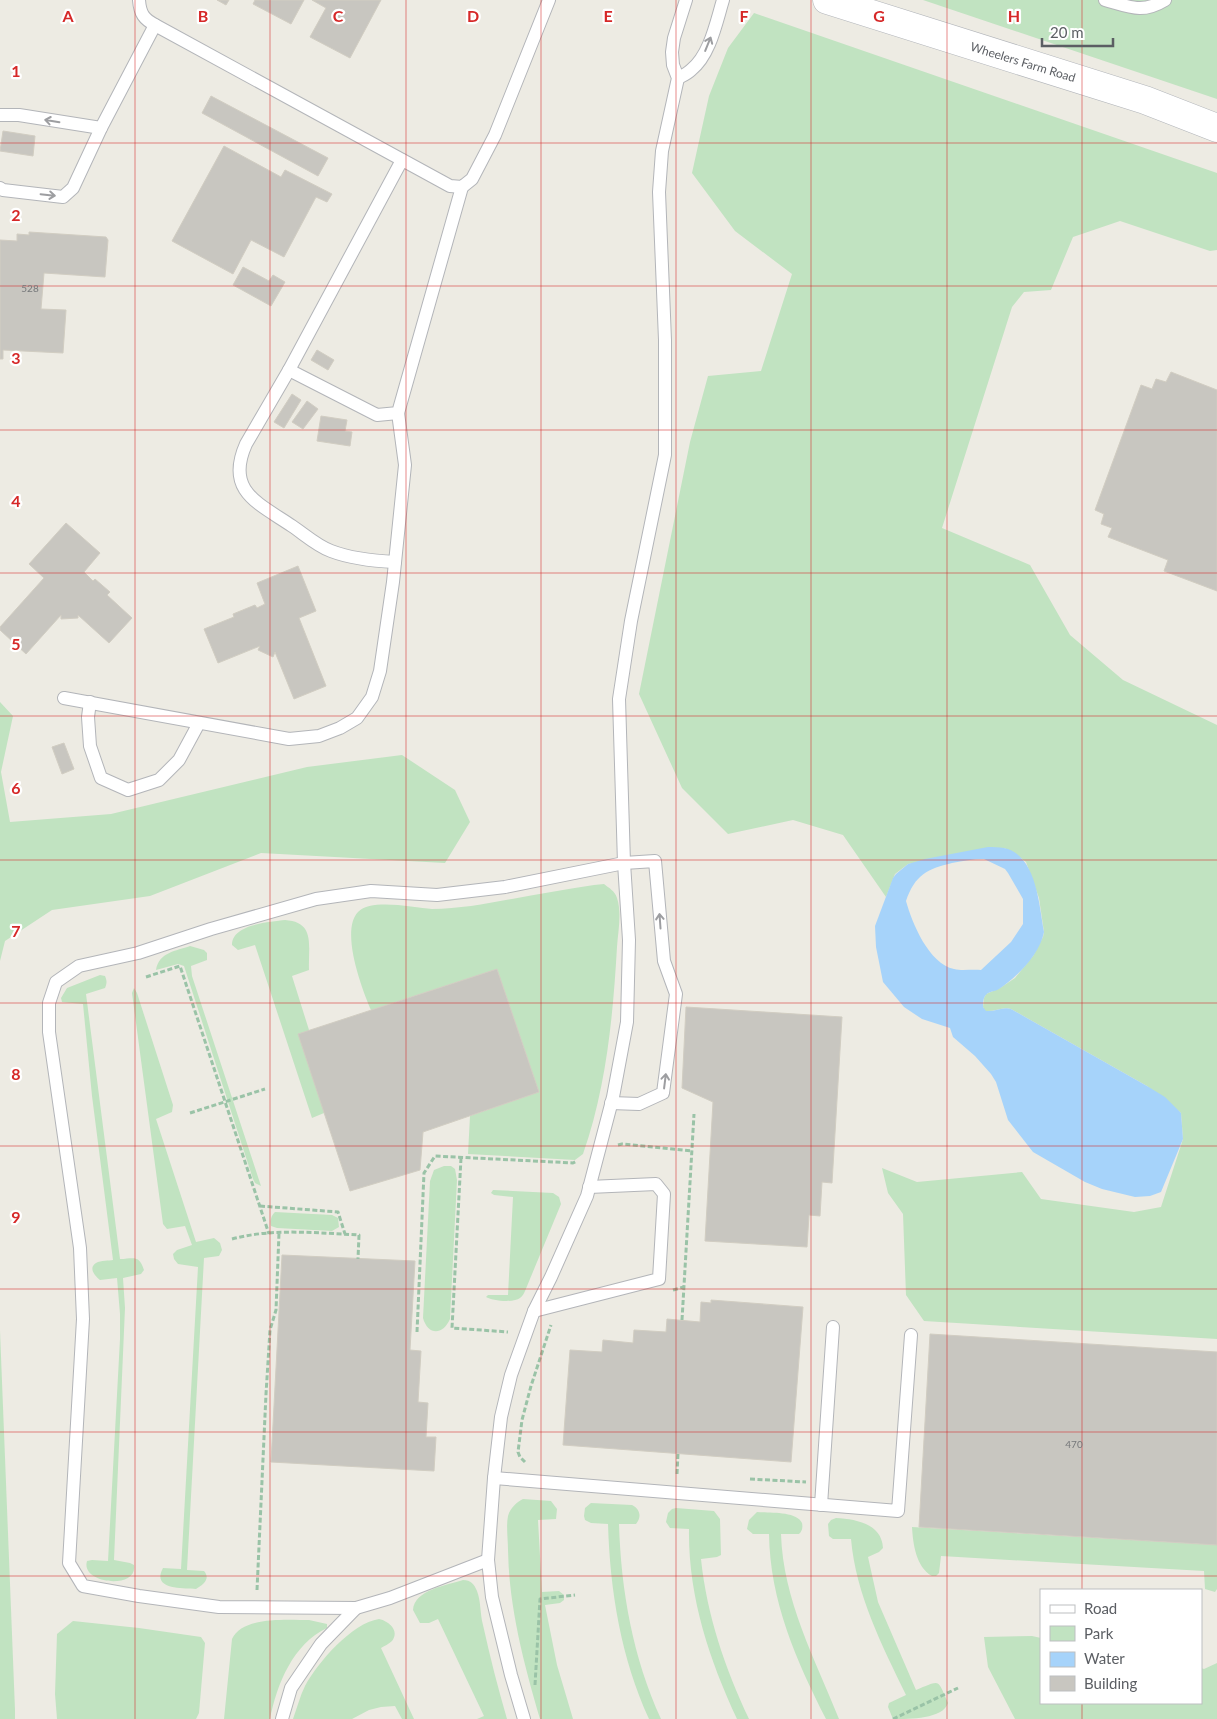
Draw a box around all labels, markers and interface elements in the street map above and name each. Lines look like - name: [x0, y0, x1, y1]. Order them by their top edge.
- text: A: [61, 6, 74, 25]
- text: B: [198, 6, 208, 25]
- text: C: [333, 6, 344, 25]
- text: D: [467, 6, 479, 25]
- text: E: [603, 6, 613, 25]
- text: F: [739, 6, 749, 25]
- text: G: [873, 6, 885, 25]
- text: H: [1008, 6, 1020, 25]
- scale bar: [1042, 15, 1113, 47]
- text: 20 m: [1050, 23, 1084, 41]
- one-way arrow: [704, 37, 713, 52]
- street label: Wheelers Farm Road: [969, 39, 1077, 85]
- text: 1: [11, 61, 21, 80]
- one-way arrow: [45, 115, 61, 125]
- one-way arrow: [40, 190, 56, 200]
- text: 2: [11, 205, 21, 224]
- house number: 528: [21, 282, 39, 294]
- text: 3: [11, 348, 21, 367]
- text: 4: [11, 491, 21, 510]
- text: 5: [11, 634, 21, 653]
- text: 6: [11, 778, 21, 797]
- one-way arrow: [655, 914, 665, 930]
- text: 7: [11, 921, 21, 940]
- text: 8: [11, 1064, 21, 1083]
- one-way arrow: [660, 1073, 670, 1089]
- text: 9: [11, 1207, 21, 1226]
- house number: 470: [1065, 1438, 1083, 1450]
- legend: [1040, 1589, 1202, 1704]
- text: Road: [1084, 1599, 1117, 1617]
- text: Park: [1084, 1624, 1114, 1642]
- text: Water: [1084, 1649, 1125, 1667]
- text: Building: [1084, 1674, 1137, 1692]

